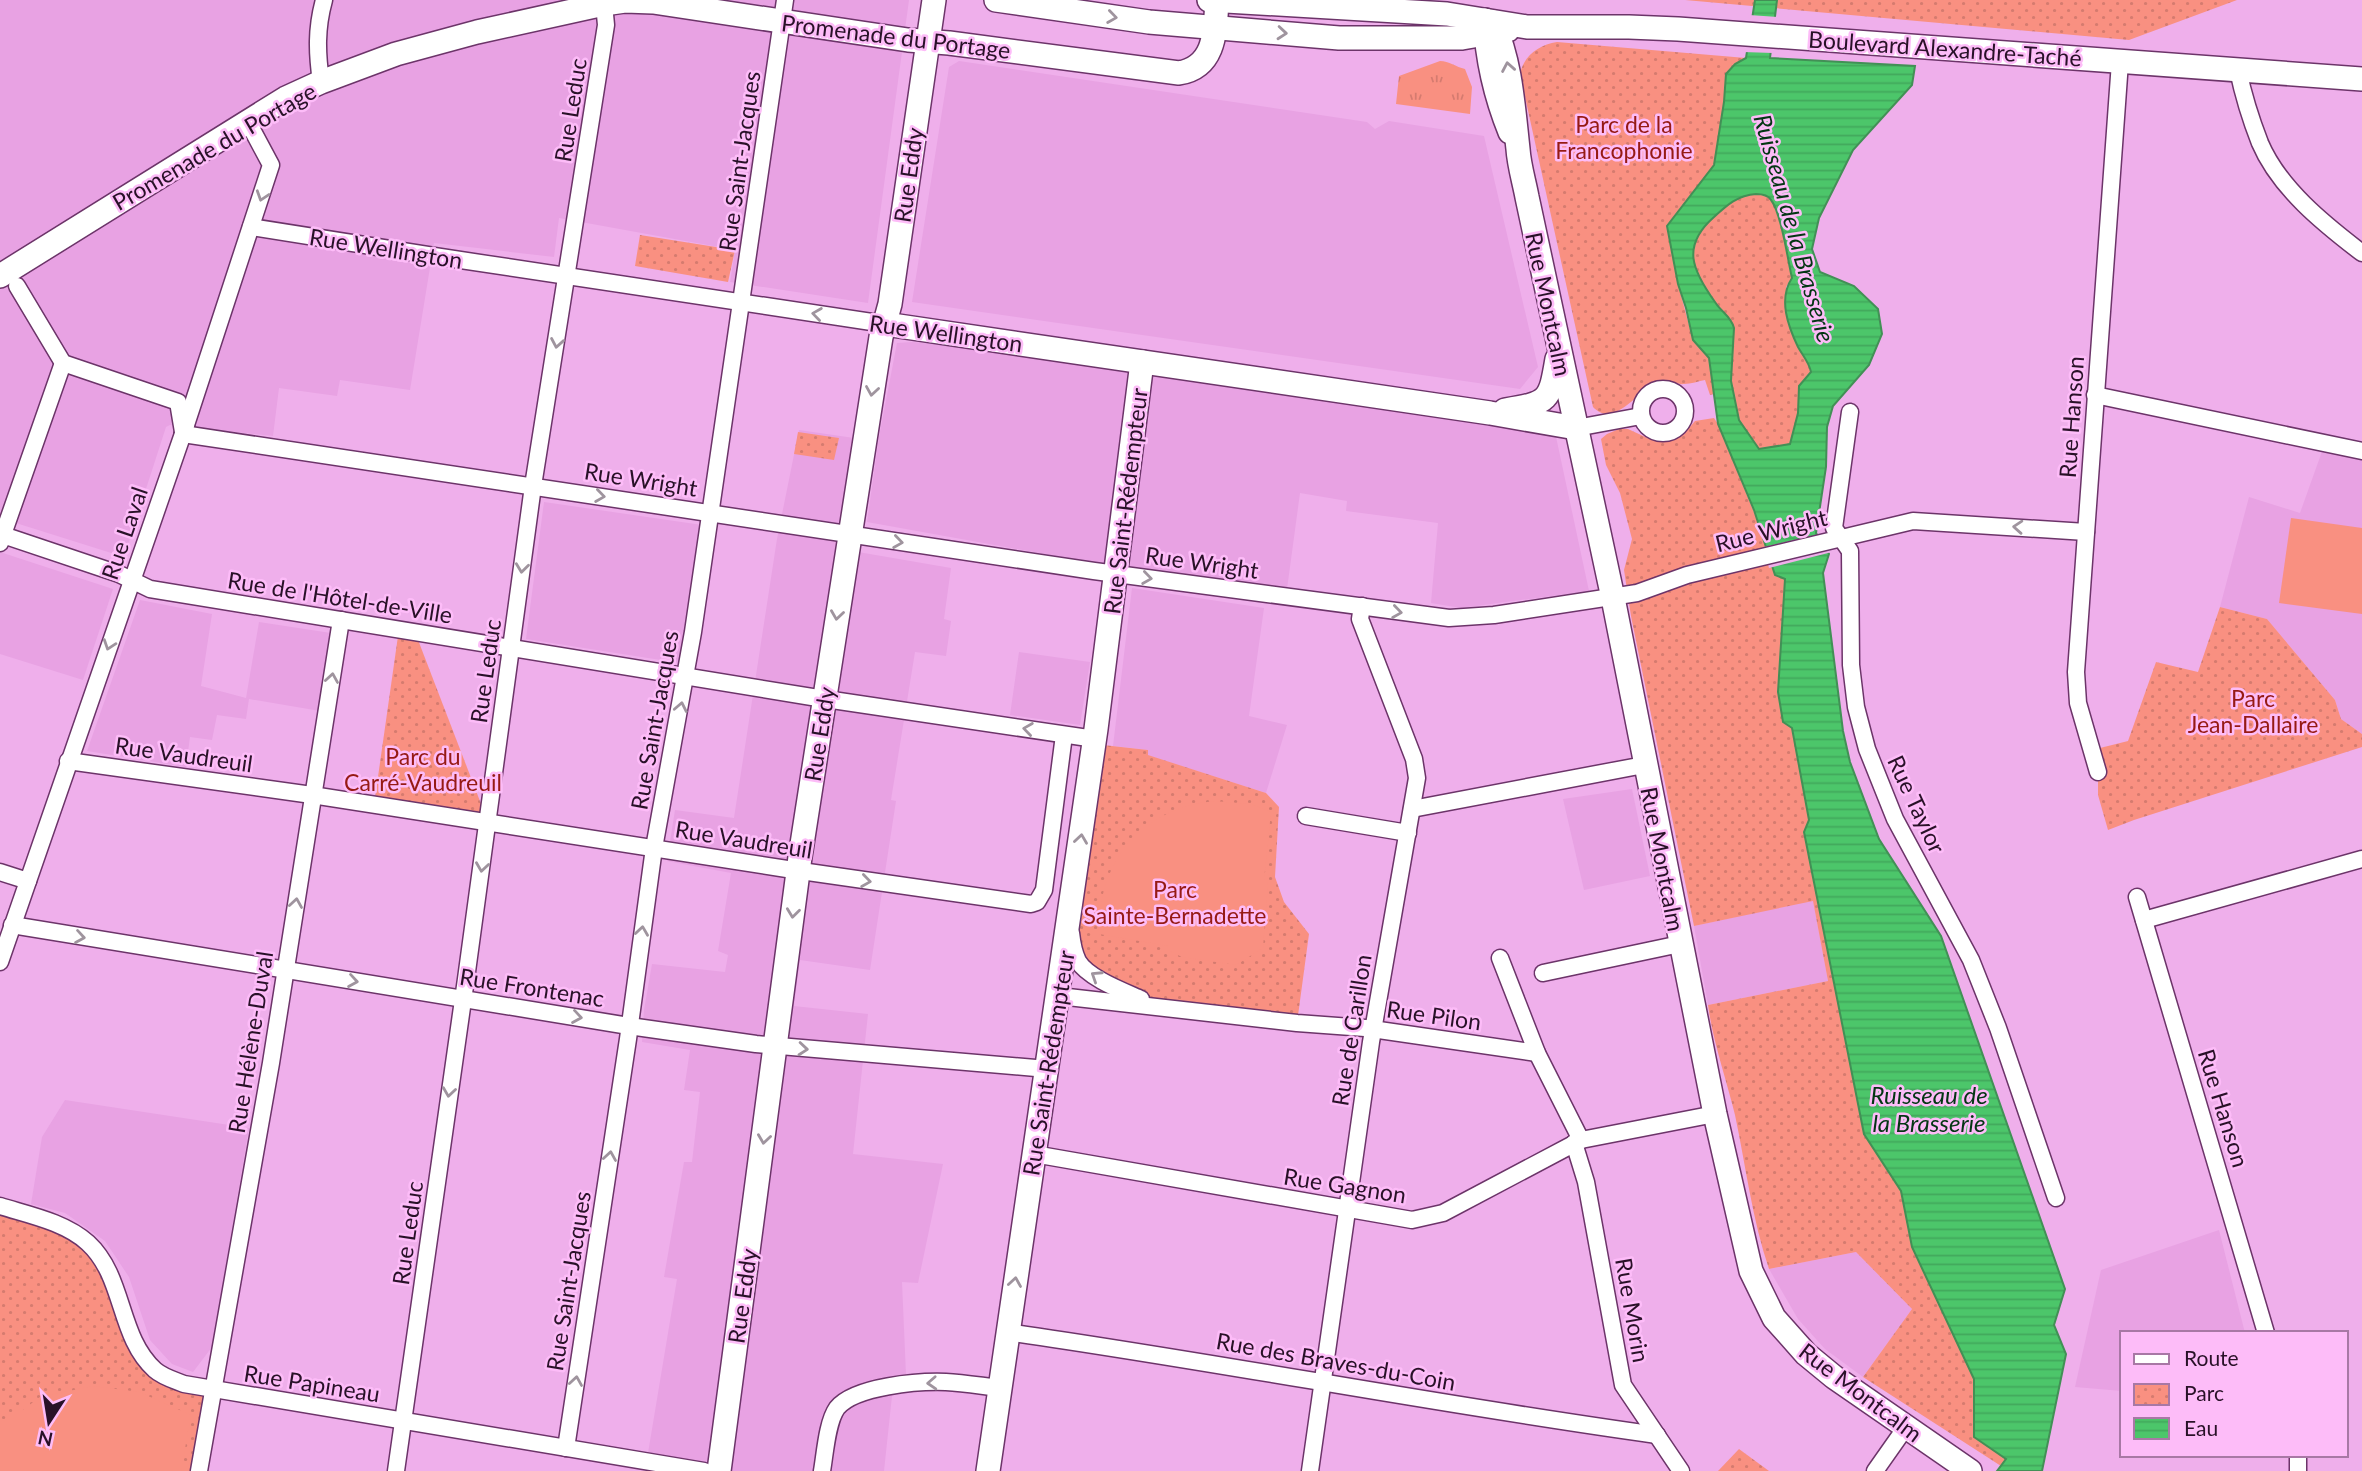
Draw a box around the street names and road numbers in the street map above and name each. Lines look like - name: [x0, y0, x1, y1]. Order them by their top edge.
- street label: Promenade du Portage: [780, 8, 1012, 64]
- street label: Boulevard Alexandre-Taché: [1807, 24, 2083, 72]
- street label: Rue Leduc: [548, 56, 592, 164]
- street label: Rue Saint-Jacques: [712, 69, 766, 253]
- street label: Promenade du Portage: [107, 76, 321, 216]
- street label: Rue Eddy: [888, 126, 929, 224]
- street label: Rue Wellington: [308, 222, 464, 274]
- street label: Rue Montcalm: [1520, 229, 1578, 379]
- street label: Rue Wellington: [868, 308, 1024, 358]
- street label: Rue Hanson: [2053, 355, 2089, 479]
- street label: Rue Saint-Rédempteur: [1097, 386, 1153, 616]
- street label: Rue Wright: [582, 456, 700, 502]
- street label: Rue Laval: [95, 483, 153, 583]
- street label: Rue Wright: [1712, 502, 1830, 557]
- street label: Rue Wright: [1144, 540, 1261, 584]
- street label: Rue de l'Hôtel-de-Ville: [226, 565, 454, 629]
- street label: Rue Leduc: [464, 617, 506, 725]
- street label: Rue Saint-Jacques: [624, 628, 684, 812]
- street label: Rue Eddy: [798, 685, 840, 783]
- street label: Rue Vaudreuil: [113, 730, 255, 778]
- street label: Rue Taylor: [1882, 751, 1952, 858]
- street label: Rue Montcalm: [1635, 784, 1691, 934]
- street label: Rue Vaudreuil: [673, 814, 815, 864]
- street label: Rue Saint-Rédempteur: [1016, 948, 1080, 1178]
- street label: Rue Hélène-Duval: [222, 949, 278, 1135]
- street label: Rue de Carillon: [1325, 952, 1377, 1108]
- street label: Rue Frontenac: [458, 962, 606, 1012]
- street label: Rue Pilon: [1385, 995, 1483, 1035]
- street label: Rue Hanson: [2193, 1046, 2255, 1170]
- street label: Rue Gagnon: [1282, 1162, 1408, 1208]
- street label: Rue Leduc: [386, 1179, 428, 1287]
- street label: Rue Saint-Jacques: [540, 1189, 596, 1373]
- street label: Rue Eddy: [722, 1247, 763, 1345]
- street label: Rue Morin: [1610, 1256, 1656, 1364]
- street label: Rue des Braves-du-Coin: [1214, 1326, 1458, 1396]
- street label: Rue Montcalm: [1794, 1337, 1928, 1447]
- street label: Rue Papineau: [242, 1358, 382, 1408]

